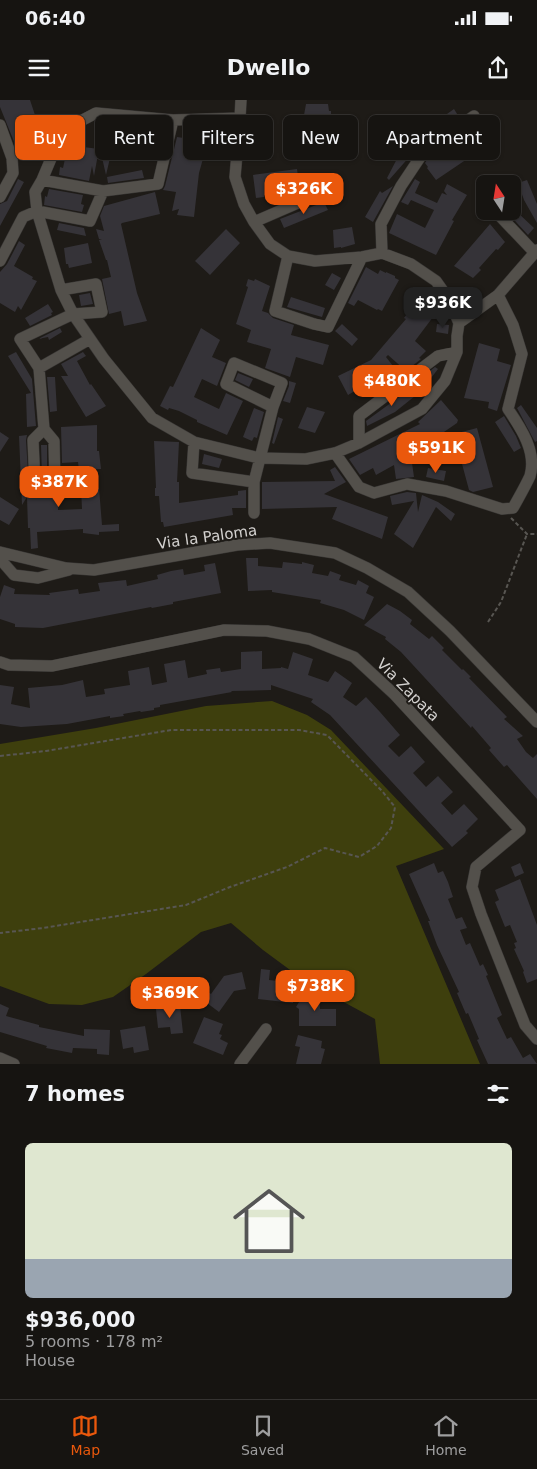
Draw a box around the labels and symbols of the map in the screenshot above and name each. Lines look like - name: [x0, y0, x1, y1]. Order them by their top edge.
- pin: $326K: [269, 172, 339, 215]
- north arrow: [476, 175, 521, 220]
- pin: $936K: [408, 286, 478, 329]
- pin: $480K: [357, 364, 427, 407]
- pin: $591K: [401, 432, 471, 474]
- pin: $387K: [24, 466, 94, 508]
- street label: Via la Paloma: [156, 521, 258, 553]
- street label: Via Zapata: [373, 655, 443, 725]
- pin: $738K: [280, 970, 350, 1012]
- pin: $369K: [135, 976, 205, 1019]

